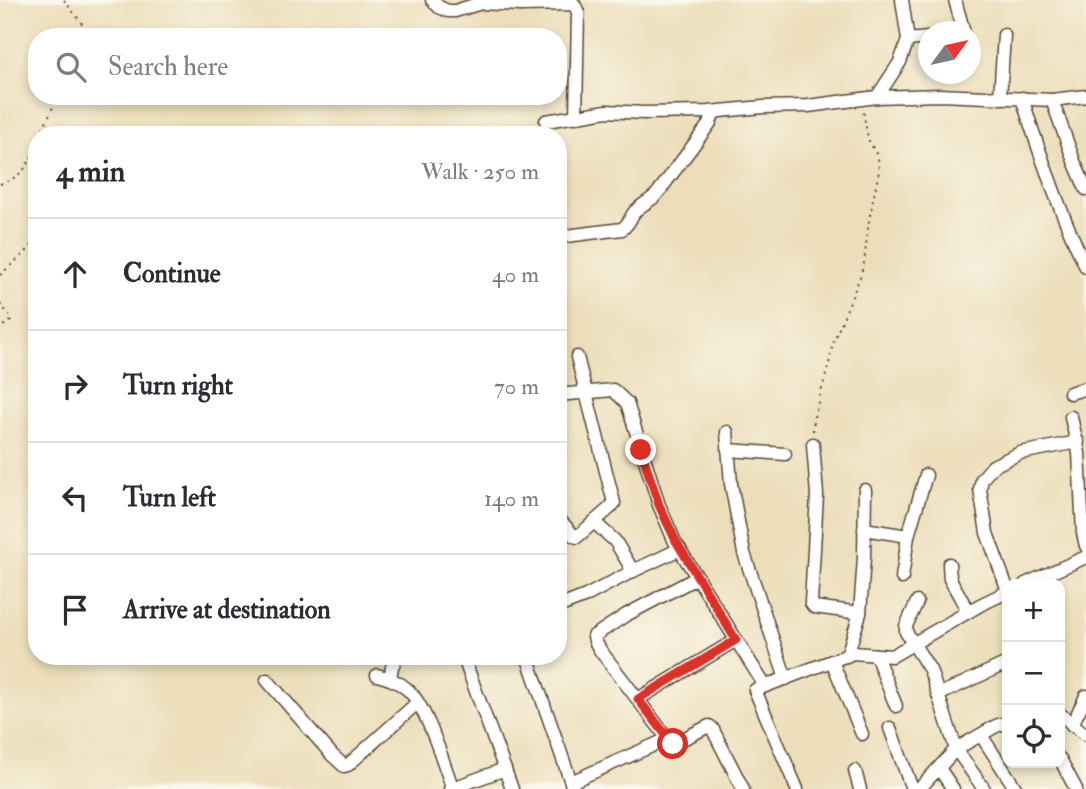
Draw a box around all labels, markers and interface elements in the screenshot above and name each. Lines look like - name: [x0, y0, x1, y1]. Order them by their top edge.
- north arrow: [918, 21, 981, 84]
- search box: [28, 28, 567, 105]
- icon: search: [52, 48, 90, 86]
- text: Search here: [108, 51, 228, 83]
- text: 4 min: [56, 153, 125, 190]
- text: Walk · 250 m: [421, 157, 539, 186]
- icon: ahead: [56, 255, 94, 293]
- text: Continue: [123, 258, 221, 290]
- text: 40 m: [492, 260, 539, 289]
- icon: right: [56, 367, 94, 405]
- text: Turn right: [123, 370, 233, 402]
- text: 70 m: [494, 372, 539, 401]
- route end: [625, 434, 656, 465]
- icon: left: [56, 479, 94, 517]
- text: Turn left: [123, 482, 216, 514]
- text: 140 m: [484, 484, 539, 513]
- map controls: [1002, 579, 1065, 768]
- button: +: [1002, 579, 1065, 642]
- icon: arrive: [56, 591, 94, 629]
- text: Arrive at destination: [123, 594, 331, 626]
- button: −: [1002, 642, 1065, 705]
- button: locate: [1002, 705, 1065, 768]
- route start: [657, 728, 688, 759]

